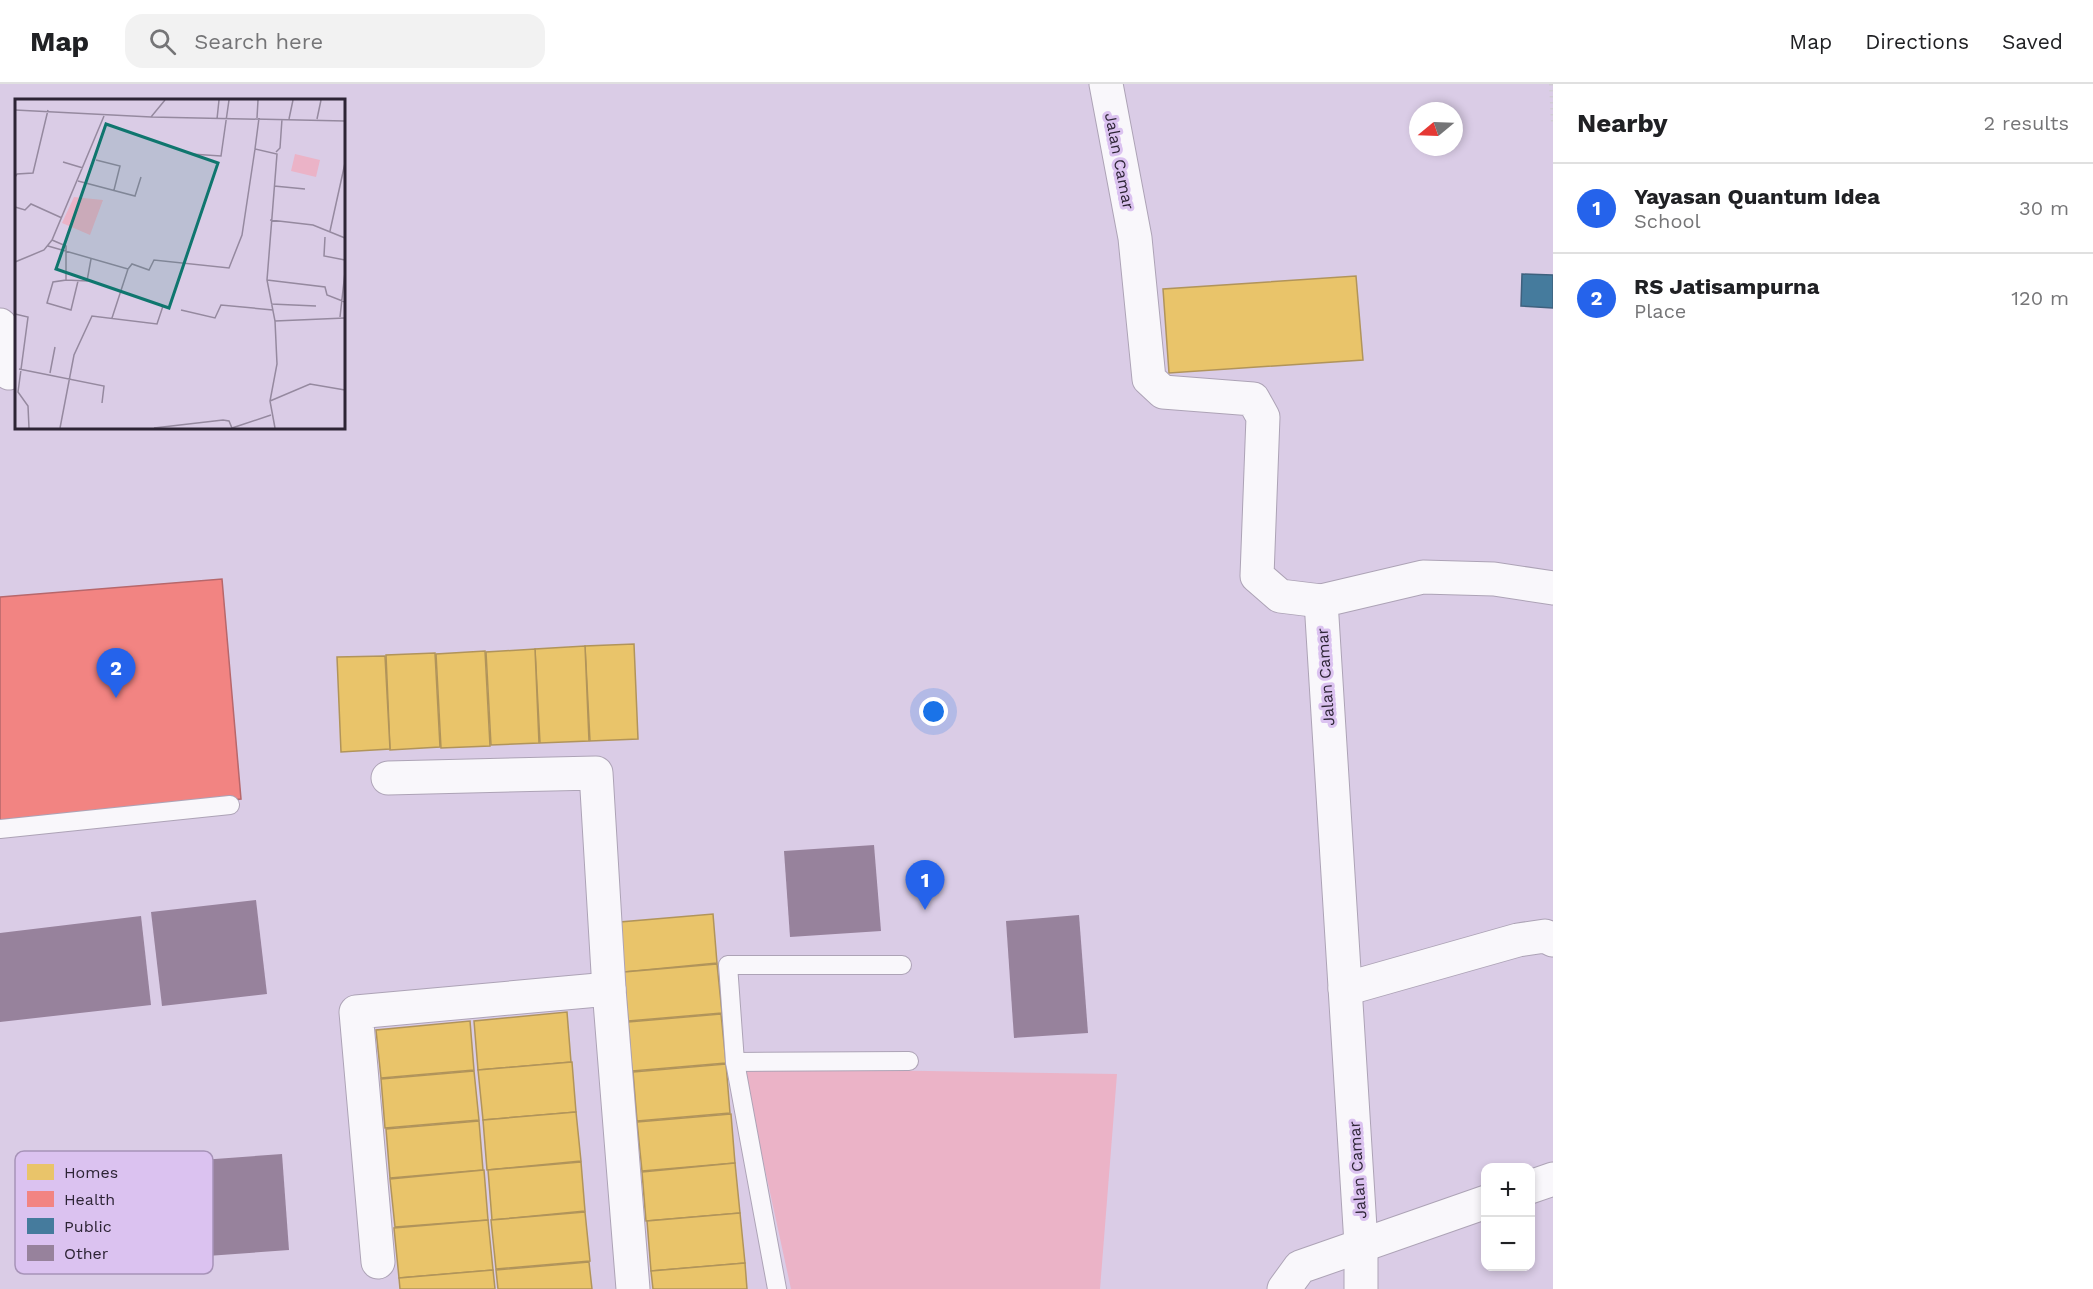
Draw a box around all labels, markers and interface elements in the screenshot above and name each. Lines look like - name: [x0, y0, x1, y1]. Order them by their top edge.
- search box: [125, 14, 545, 68]
- text: Map: [30, 25, 89, 58]
- icon: search: [146, 25, 179, 58]
- text: Search here: [194, 29, 323, 54]
- text: Map: [1789, 29, 1832, 54]
- text: Directions: [1865, 29, 1969, 54]
- text: Saved: [2002, 29, 2063, 54]
- inset map: [15, 99, 345, 429]
- north arrow: [1409, 102, 1463, 156]
- text: Nearby: [1577, 108, 1668, 138]
- street label: Jalan Camar: [1101, 111, 1138, 211]
- text: 2 results: [1984, 111, 2069, 135]
- text: Yayasan Quantum Idea: [1634, 184, 1880, 209]
- text: 1: [1592, 196, 1601, 220]
- text: 30 m: [2019, 196, 2069, 220]
- text: School: [1634, 209, 1701, 233]
- text: RS Jatisampurna: [1634, 274, 1819, 299]
- text: 2: [1591, 286, 1602, 310]
- text: 120 m: [2011, 286, 2069, 310]
- text: Place: [1634, 299, 1686, 323]
- street label: Jalan Camar: [1313, 627, 1338, 727]
- pin: 2: [96, 648, 136, 698]
- your location: [919, 697, 948, 726]
- pin: 1: [906, 860, 944, 910]
- street label: Jalan Camar: [1345, 1120, 1370, 1220]
- legend: [15, 1151, 213, 1274]
- text: Homes: [64, 1163, 118, 1182]
- map controls: [1481, 1163, 1535, 1271]
- button: +: [1481, 1163, 1535, 1217]
- text: Health: [64, 1190, 115, 1209]
- text: Public: [64, 1217, 112, 1236]
- button: −: [1481, 1217, 1535, 1271]
- text: Other: [64, 1244, 109, 1263]

